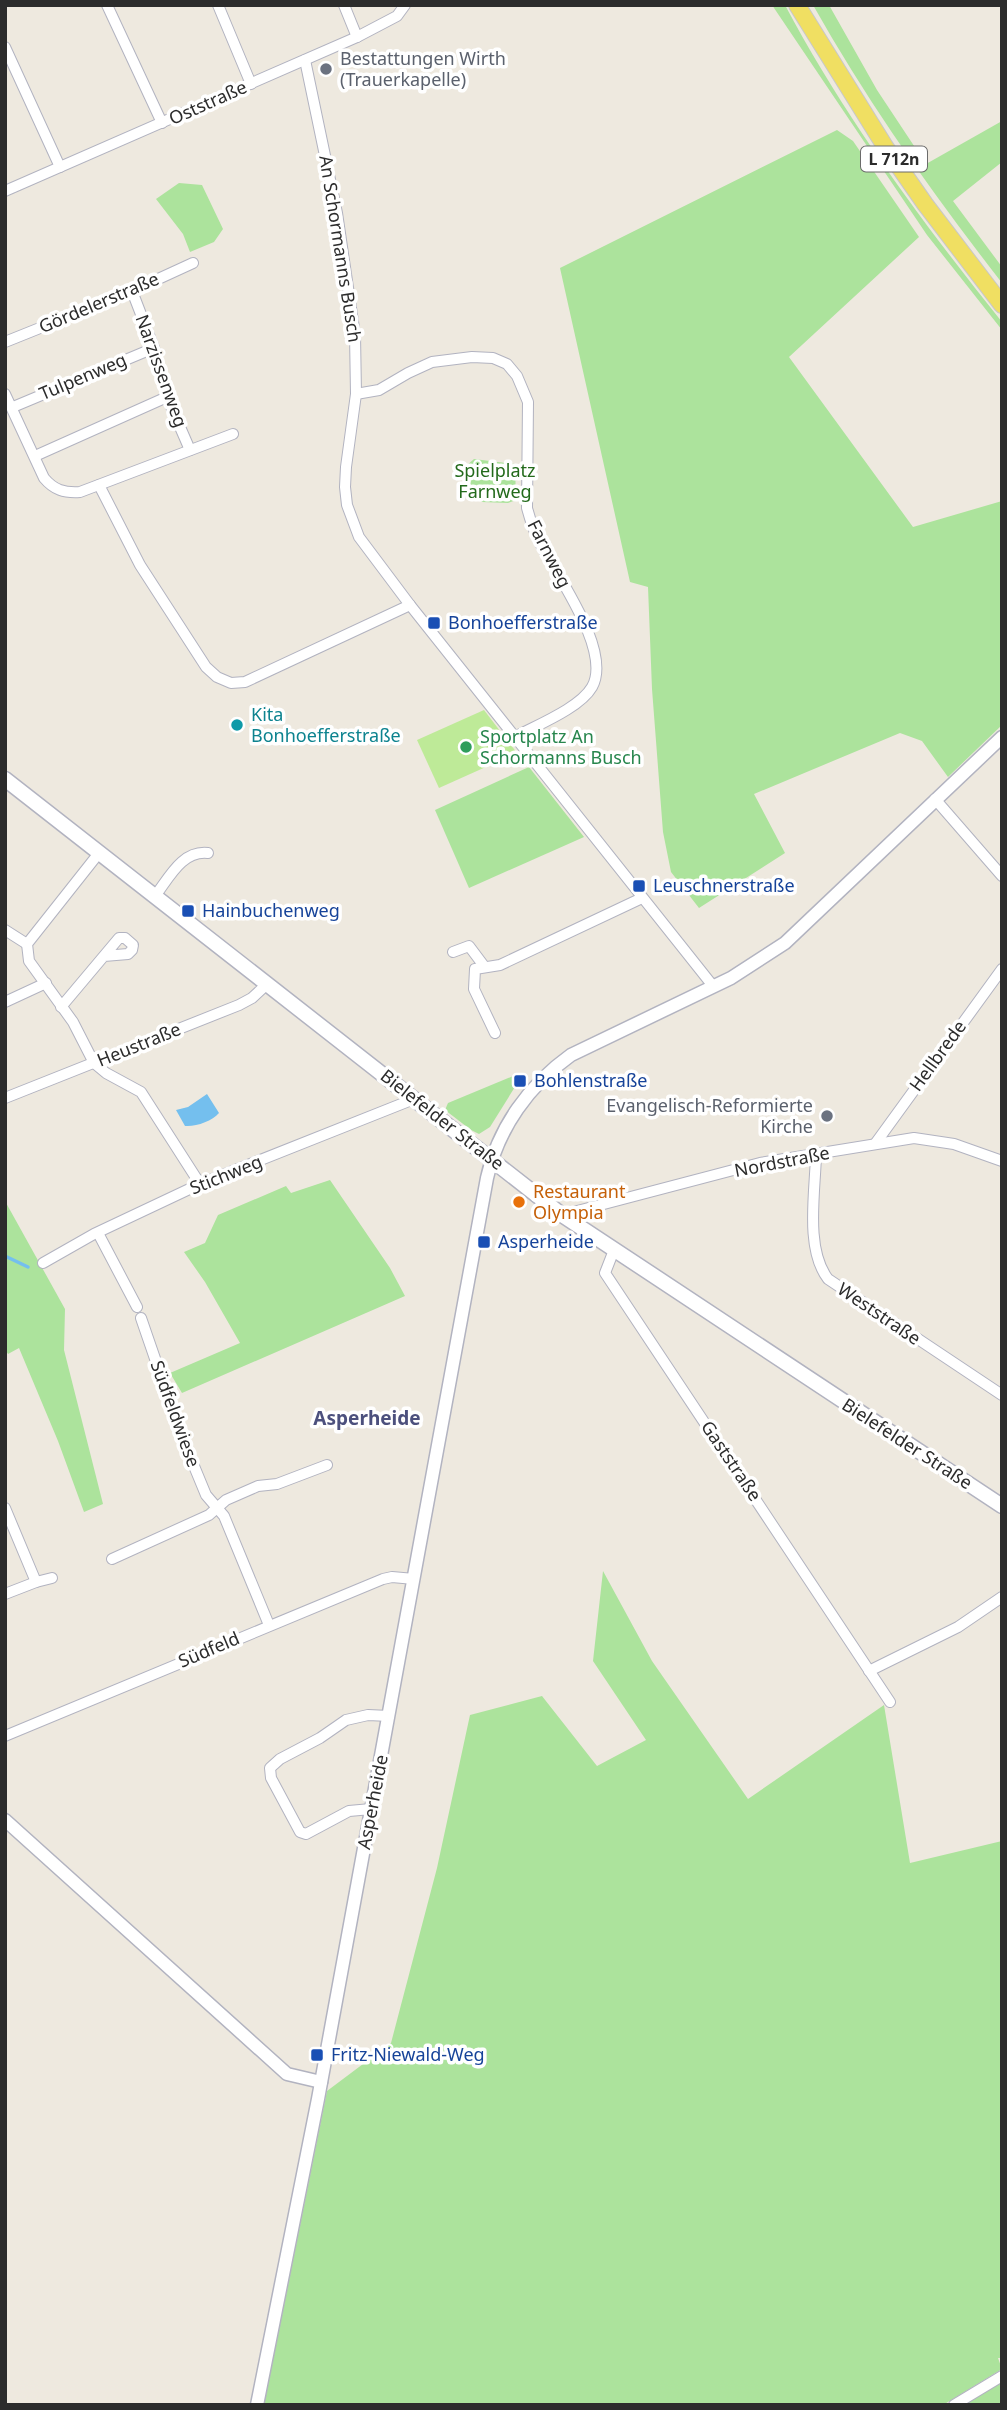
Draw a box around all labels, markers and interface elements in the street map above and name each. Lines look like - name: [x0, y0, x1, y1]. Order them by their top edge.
- place label: Bestattungen Wirth (Trauerkapelle): [340, 46, 506, 91]
- marker: Bestattungen Wirth (Trauerkapelle): [318, 61, 334, 77]
- street label: Oststraße: [165, 74, 250, 130]
- road number: L 712n: [861, 146, 927, 172]
- street label: An Schormanns Busch: [314, 154, 368, 344]
- street label: Gördelerstraße: [35, 266, 162, 338]
- street label: Narzissenweg: [130, 311, 193, 430]
- street label: Tulpenweg: [35, 347, 130, 405]
- park label: Spielplatz Farnweg: [454, 458, 536, 503]
- street label: Farnweg: [523, 515, 577, 592]
- place label: Bonhoefferstraße: [448, 610, 598, 634]
- marker: Bonhoefferstraße: [426, 615, 442, 631]
- place label: Kita Bonhoefferstraße: [251, 702, 401, 747]
- marker: Kita Bonhoefferstraße: [229, 717, 245, 733]
- place label: Sportplatz An Schormanns Busch: [480, 724, 642, 769]
- marker: Sportplatz An Schormanns Busch: [458, 739, 474, 755]
- place label: Leuschnerstraße: [653, 873, 795, 897]
- marker: Leuschnerstraße: [631, 878, 647, 894]
- place label: Hainbuchenweg: [202, 898, 340, 922]
- marker: Hainbuchenweg: [180, 903, 196, 919]
- street label: Hellbrede: [903, 1015, 971, 1096]
- street label: Heustraße: [93, 1016, 184, 1072]
- street label: Bielefelder Straße: [376, 1063, 509, 1175]
- place label: Bohlenstraße: [534, 1068, 647, 1092]
- marker: Bohlenstraße: [512, 1073, 528, 1089]
- place label: Evangelisch-Reformierte Kirche: [606, 1093, 813, 1138]
- marker: Evangelisch-Reformierte Kirche: [819, 1108, 835, 1124]
- street label: Nordstraße: [732, 1140, 831, 1182]
- street label: Stichweg: [186, 1149, 265, 1199]
- place label: Restaurant Olympia: [533, 1179, 626, 1224]
- marker: Restaurant Olympia: [511, 1194, 527, 1210]
- place label: Asperheide: [498, 1229, 594, 1253]
- marker: Asperheide: [476, 1234, 492, 1250]
- street label: Weststraße: [833, 1277, 926, 1350]
- street label: Südfeldwiese: [146, 1357, 206, 1470]
- street label: Bielefelder Straße: [838, 1392, 977, 1494]
- district label: Asperheide: [313, 1405, 421, 1431]
- street label: Gaststraße: [696, 1416, 768, 1505]
- street label: Südfeld: [174, 1626, 243, 1673]
- street label: Asperheide: [351, 1752, 393, 1851]
- place label: Fritz-Niewald-Weg: [331, 2042, 485, 2066]
- marker: Fritz-Niewald-Weg: [309, 2047, 325, 2063]

